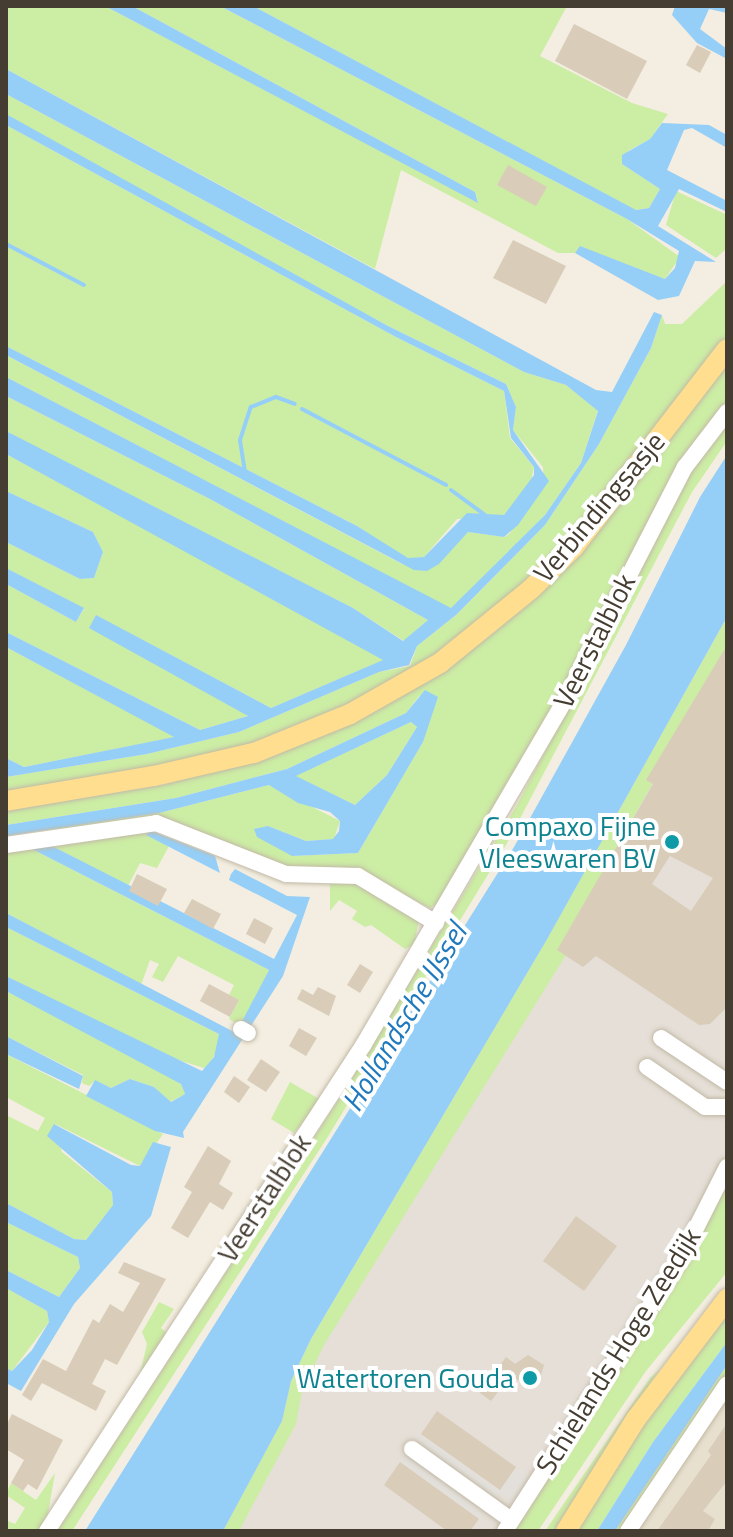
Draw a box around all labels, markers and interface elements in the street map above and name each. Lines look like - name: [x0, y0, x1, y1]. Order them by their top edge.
- street label: Verbindingsasje: [526, 425, 672, 589]
- street label: Veerstalblok: [546, 568, 642, 714]
- place label: Compaxo Fijne Vleeswaren BV: [479, 809, 656, 875]
- marker: Compaxo Fijne Vleeswaren BV: [663, 833, 681, 851]
- water label: Hollandsche IJssel: [334, 917, 474, 1117]
- street label: Veerstalblok: [210, 1128, 318, 1268]
- street label: Schielands Hoge Zeedijk: [529, 1222, 707, 1480]
- place label: Watertoren Gouda: [297, 1361, 514, 1395]
- marker: Watertoren Gouda: [521, 1369, 539, 1387]

